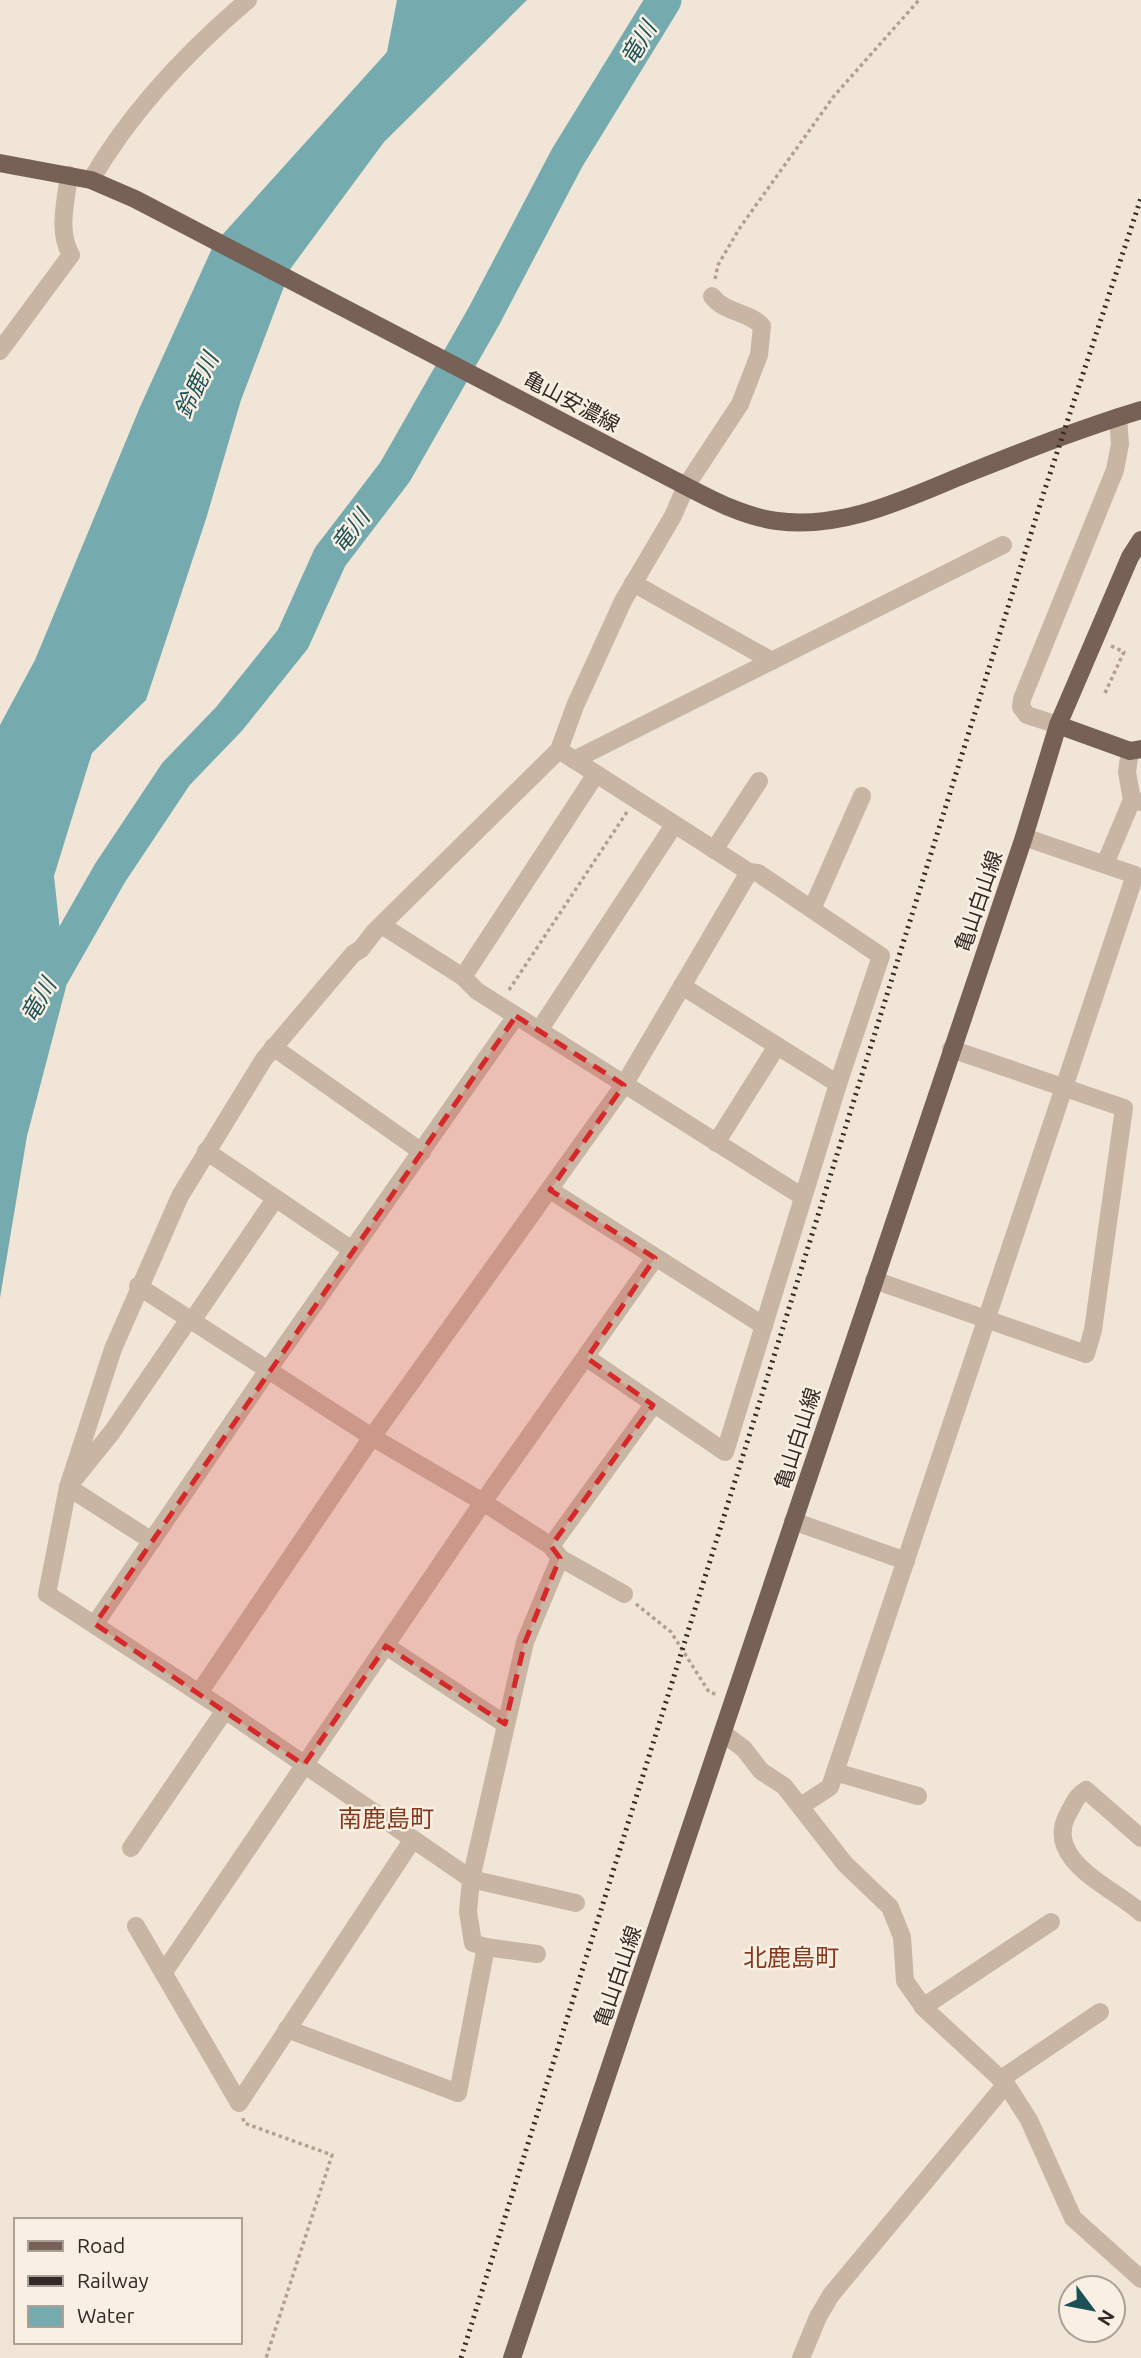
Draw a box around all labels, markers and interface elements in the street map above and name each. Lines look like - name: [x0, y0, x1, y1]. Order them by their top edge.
- water label: 竜川: [615, 14, 662, 69]
- water label: 鈴鹿川: [170, 346, 224, 421]
- street label: 亀山安濃線: [520, 366, 624, 436]
- water label: 竜川: [326, 503, 376, 557]
- street label: 亀山白山線: [950, 847, 1006, 955]
- water label: 竜川: [16, 971, 62, 1026]
- street label: 亀山白山線: [769, 1384, 825, 1492]
- district label: 南鹿島町: [338, 1805, 434, 1832]
- street label: 亀山白山線: [589, 1922, 645, 2030]
- district label: 北鹿島町: [743, 1944, 839, 1971]
- legend: [14, 2218, 242, 2344]
- text: Road: [77, 2233, 125, 2257]
- text: Railway: [77, 2268, 149, 2292]
- north arrow: [1057, 2274, 1127, 2344]
- text: Water: [77, 2303, 135, 2327]
- text: N: [1093, 2306, 1120, 2330]

